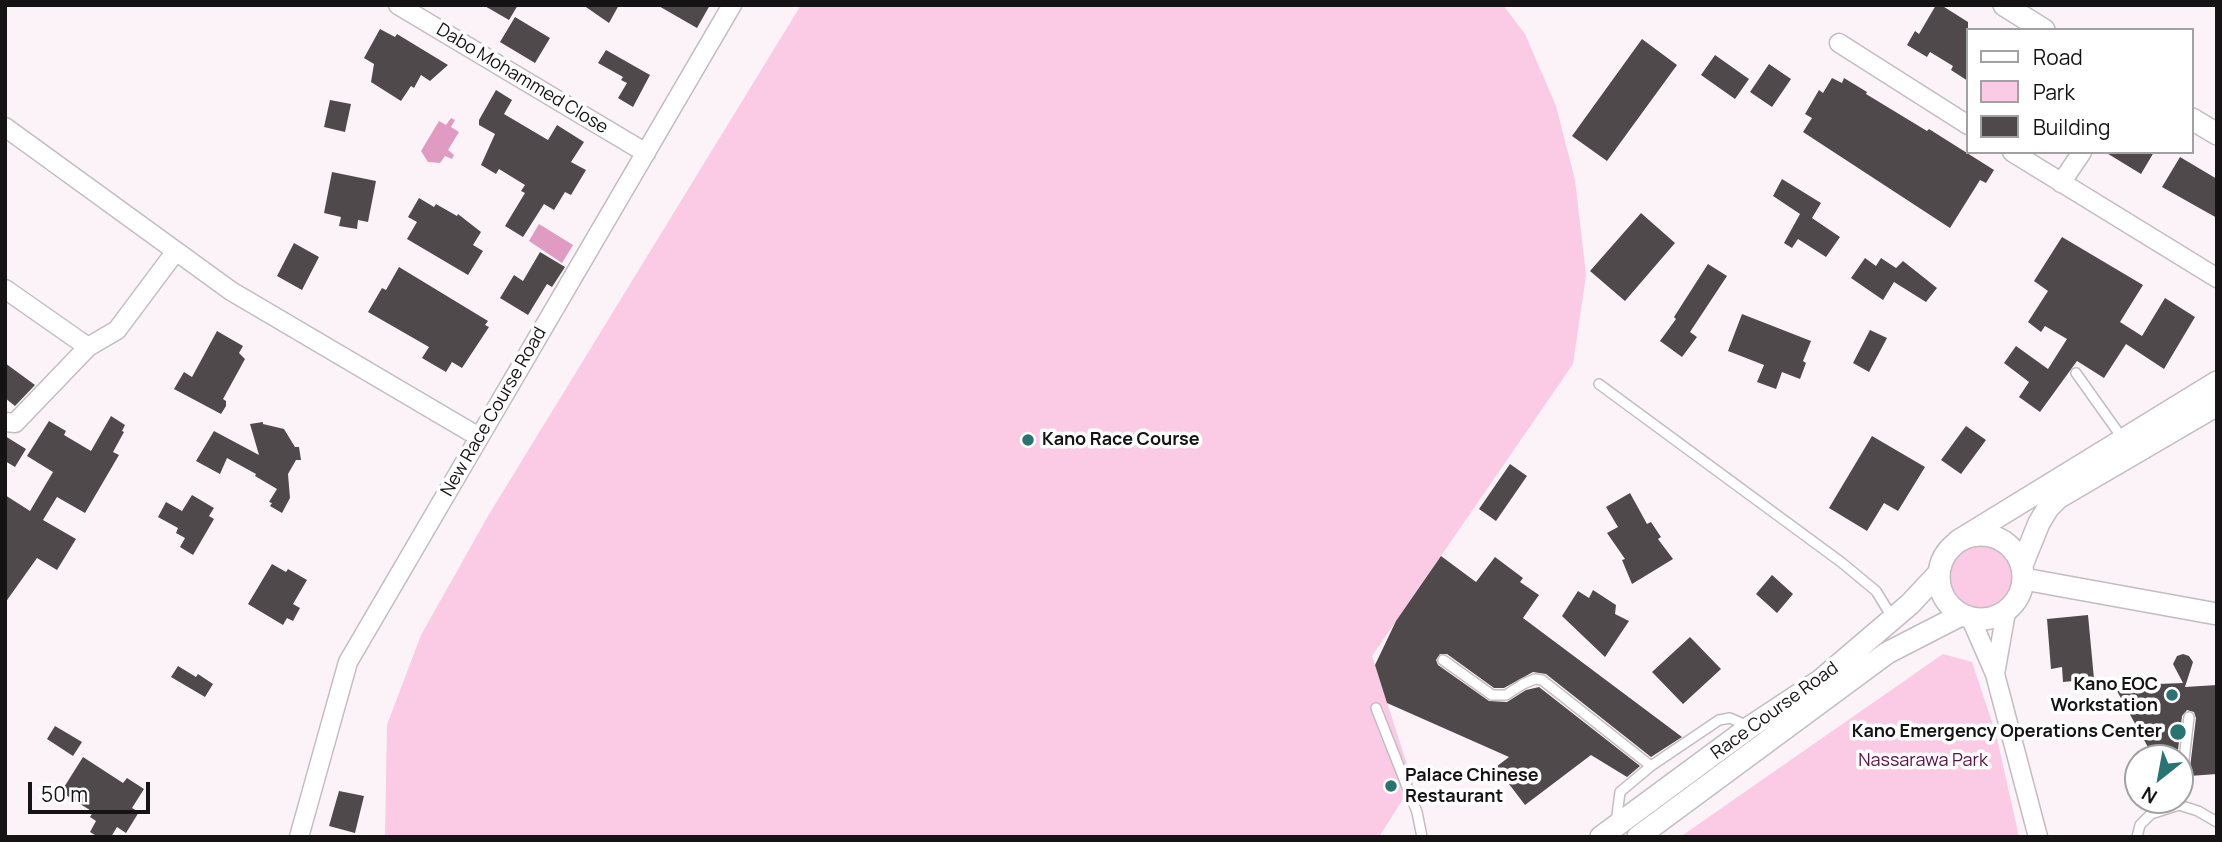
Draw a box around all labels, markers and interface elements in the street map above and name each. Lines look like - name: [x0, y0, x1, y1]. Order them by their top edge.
- street label: Dabo Mohammed Close: [432, 19, 612, 139]
- legend: [1966, 28, 2194, 154]
- text: Road: [2033, 43, 2083, 71]
- text: Park: [2033, 78, 2075, 106]
- text: Building: [2033, 113, 2110, 141]
- street label: New Race Course Road: [437, 324, 551, 500]
- place label: Kano Race Course: [1042, 429, 1200, 451]
- marker: Kano Race Course: [1020, 432, 1036, 448]
- street label: Race Course Road: [1707, 658, 1843, 764]
- place label: Kano EOC Workstation: [2051, 674, 2158, 716]
- marker: Kano EOC Workstation: [2164, 687, 2180, 703]
- place label: Kano Emergency Operations Center: [1852, 721, 2162, 743]
- marker: Kano Emergency Operations Center: [2168, 722, 2188, 742]
- north arrow: [2124, 744, 2194, 814]
- park label: Nassarawa Park: [1858, 750, 1988, 772]
- place label: Palace Chinese Restaurant: [1405, 765, 1539, 808]
- scale bar: [32, 768, 154, 812]
- marker: Palace Chinese Restaurant: [1383, 778, 1399, 794]
- text: 50 m: [41, 780, 88, 808]
- text: N: [2137, 781, 2162, 810]

